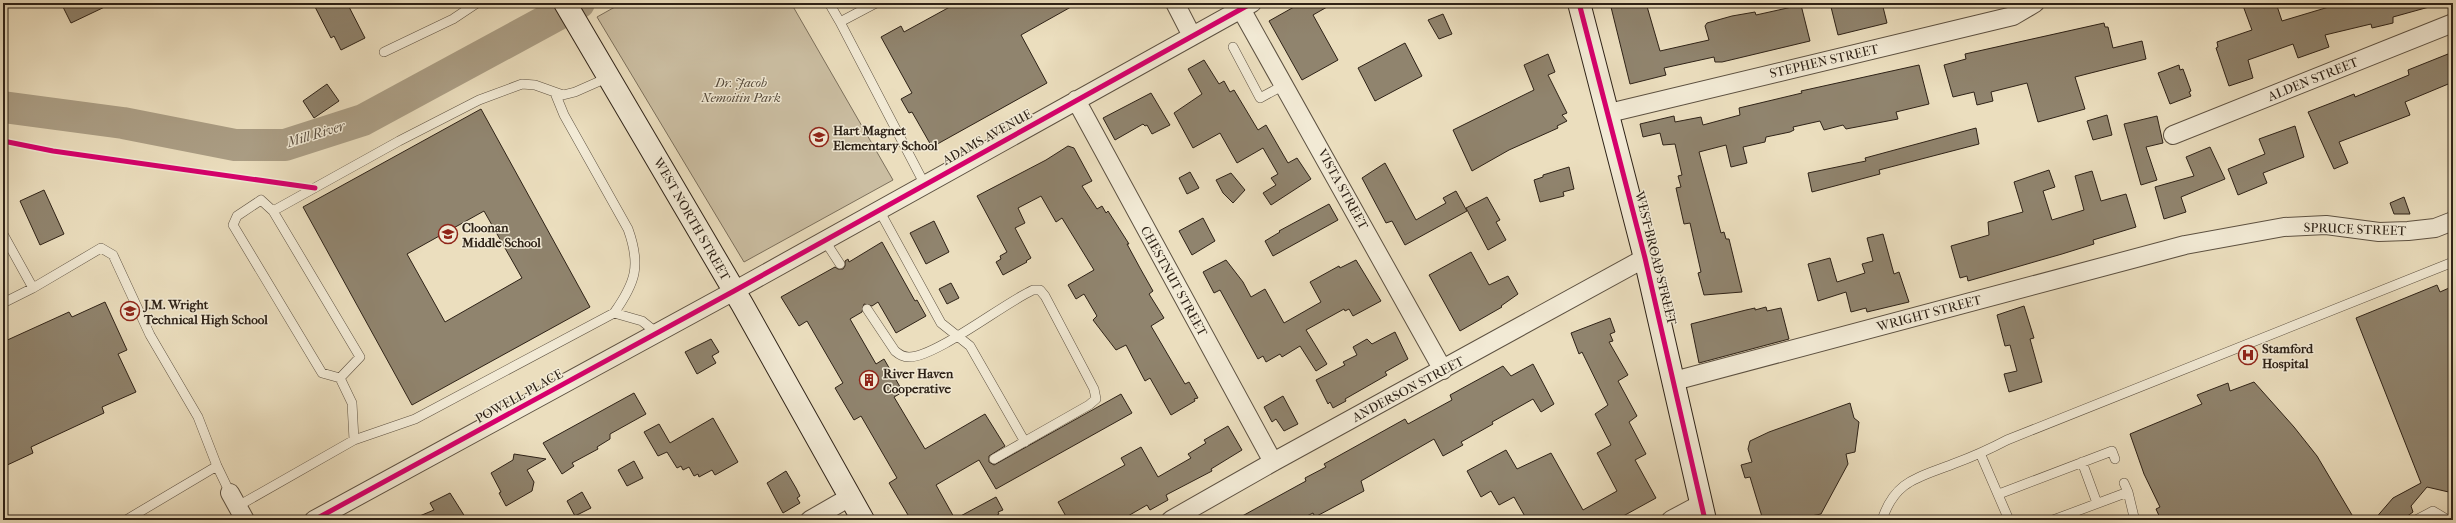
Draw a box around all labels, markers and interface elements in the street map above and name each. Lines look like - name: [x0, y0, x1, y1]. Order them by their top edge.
- street label: STEPHEN STREET: [1768, 41, 1880, 81]
- street label: ALDEN STREET: [2265, 54, 2361, 104]
- park label: Dr. Jacob Nemoitin Park: [700, 75, 781, 105]
- street label: ADAMS AVENUE: [939, 106, 1034, 168]
- water label: Mill River: [284, 117, 349, 151]
- place label: Hart Magnet Elementary School: [833, 123, 938, 154]
- school or university icon: Hart Magnet Elementary School: [808, 126, 830, 148]
- street label: VISTA STREET: [1314, 145, 1371, 232]
- street label: WEST NORTH STREET: [650, 154, 733, 283]
- street label: WEST BROAD STREET: [1632, 189, 1680, 327]
- place label: Cloonan Middle School: [461, 220, 541, 250]
- street label: SPRUCE STREET: [2303, 220, 2407, 238]
- school or university icon: Cloonan Middle School: [437, 223, 459, 245]
- street label: CHESTNUT STREET: [1138, 223, 1211, 339]
- street label: WRIGHT STREET: [1874, 292, 1983, 334]
- place label: J.M. Wright Technical High School: [142, 297, 268, 328]
- school or university icon: J.M. Wright Technical High School: [119, 300, 141, 322]
- place label: Stamford Hospital: [2262, 341, 2314, 372]
- hospital icon: Stamford Hospital: [2237, 344, 2259, 366]
- street label: ANDERSON STREET: [1349, 353, 1467, 425]
- street label: POWELL PLACE: [473, 366, 565, 426]
- place label: River Haven Cooperative: [883, 366, 954, 397]
- building icon: River Haven Cooperative: [858, 369, 880, 391]

